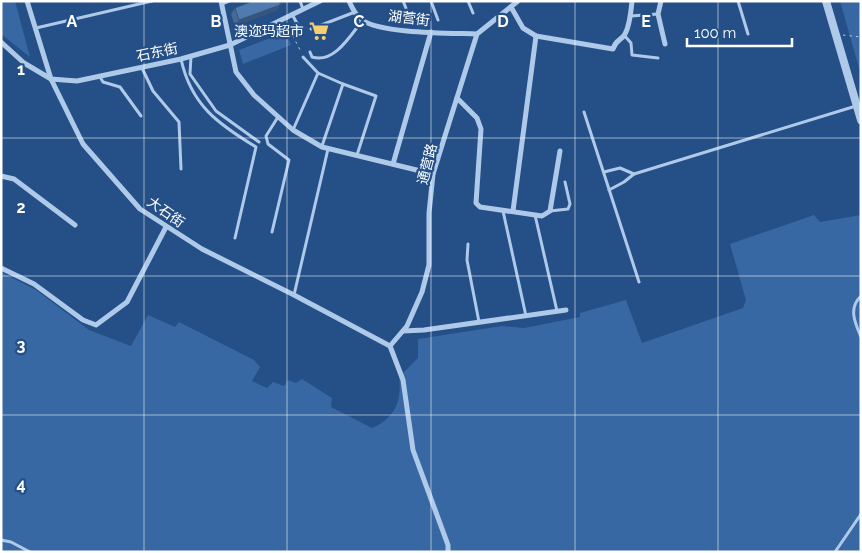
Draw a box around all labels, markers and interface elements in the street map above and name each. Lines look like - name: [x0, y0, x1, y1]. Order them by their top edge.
- street label: 湖营街: [387, 8, 431, 28]
- text: A: [67, 12, 78, 31]
- text: B: [211, 12, 222, 31]
- text: C: [354, 12, 365, 31]
- text: D: [497, 12, 509, 31]
- text: E: [641, 12, 651, 31]
- scale bar: [687, 15, 792, 47]
- supermarket icon: 澳迩玛超市: [308, 20, 330, 42]
- place label: 澳迩玛超市: [234, 23, 304, 39]
- text: 100 m: [694, 24, 736, 42]
- street label: 石东街: [135, 40, 179, 64]
- text: 1: [17, 60, 25, 79]
- street label: 通营路: [414, 142, 440, 186]
- street label: 大石街: [144, 193, 188, 231]
- text: 2: [16, 198, 26, 217]
- text: 3: [17, 336, 26, 355]
- text: 4: [16, 475, 26, 494]

